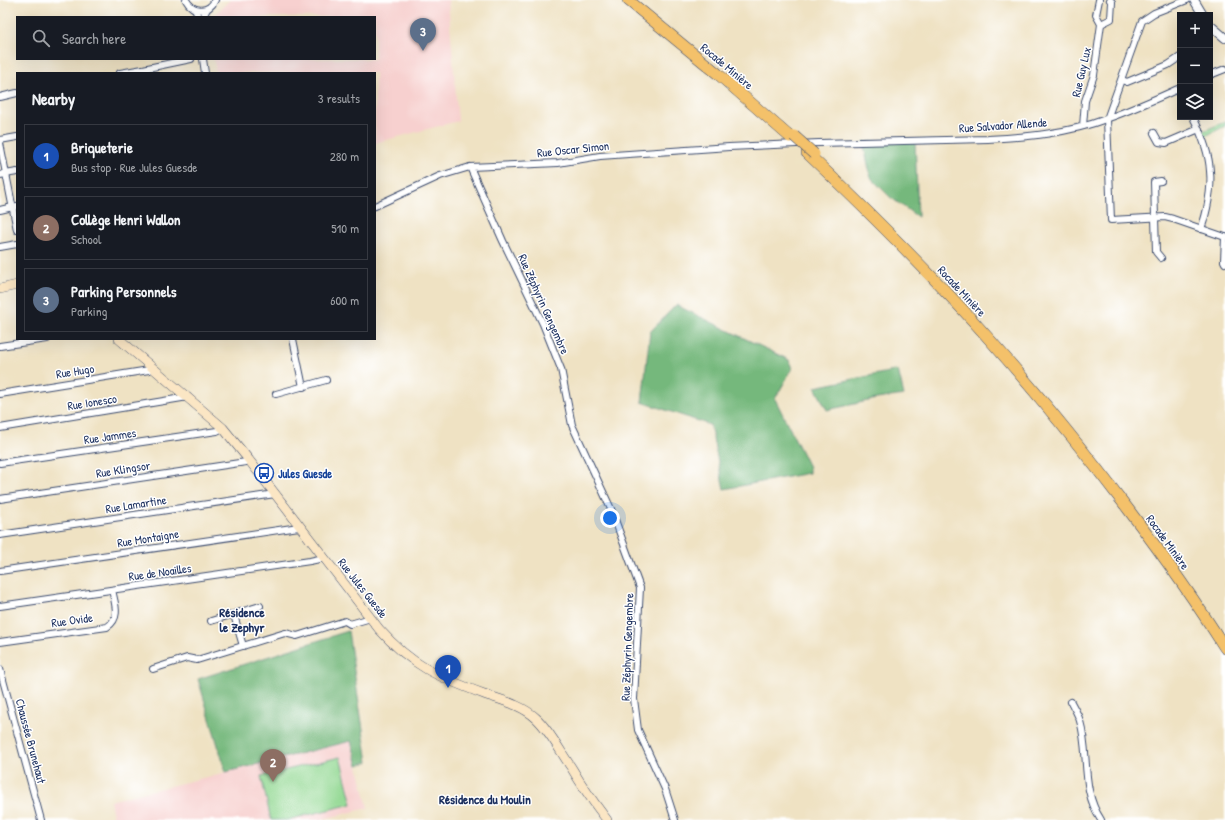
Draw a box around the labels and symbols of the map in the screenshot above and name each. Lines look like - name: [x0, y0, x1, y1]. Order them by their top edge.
- pin: 3: [410, 18, 436, 51]
- street label: Rocade Minière: [697, 39, 757, 93]
- street label: Rue Guy Lux: [1067, 45, 1095, 99]
- street label: Rue Salvador Allende: [958, 113, 1048, 137]
- street label: Rue Oscar Simon: [536, 137, 610, 161]
- street label: Rue Zéphyrin Gengembre: [514, 251, 574, 357]
- street label: Rocade Minière: [934, 262, 990, 320]
- street label: Rue Hugo: [55, 360, 95, 382]
- street label: Rue Ionesco: [66, 390, 118, 414]
- street label: Rue Jammes: [83, 424, 138, 448]
- street label: Rue Klingsor: [95, 456, 152, 482]
- bus stop icon: Jules Guesde: [253, 462, 275, 484]
- place label: Jules Guesde: [278, 465, 332, 482]
- street label: Rue Lamartine: [104, 491, 168, 517]
- your location: [600, 508, 620, 528]
- street label: Rocade Minière: [1142, 511, 1194, 573]
- street label: Rue Montaigne: [116, 525, 180, 551]
- street label: Rue Jules Guesde: [334, 554, 392, 622]
- street label: Rue de Noailles: [128, 559, 193, 585]
- street label: Rue Zéphyrin Gengembre: [617, 593, 637, 701]
- district label: Résidence le Zephyr: [219, 603, 265, 637]
- street label: Rue Ovide: [50, 609, 94, 631]
- pin: 1: [435, 655, 461, 688]
- street label: Chaussée Brunehaut: [12, 697, 51, 786]
- pin: 2: [260, 749, 286, 782]
- district label: Résidence du Moulin: [439, 790, 531, 808]

